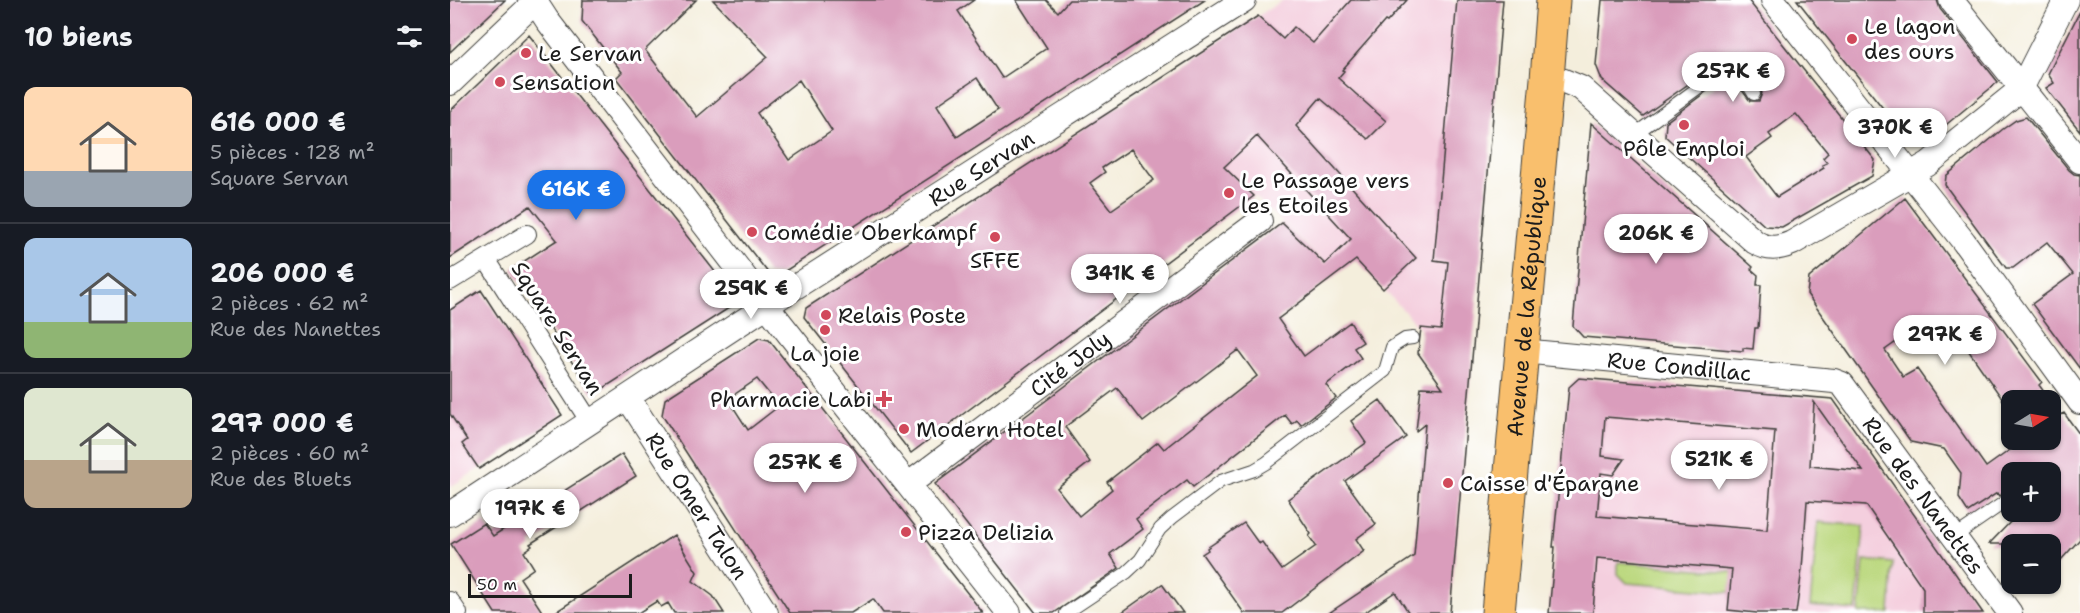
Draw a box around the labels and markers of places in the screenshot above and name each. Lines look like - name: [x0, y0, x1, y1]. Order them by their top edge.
- place label: Le lagon des ours: [1864, 12, 1956, 66]
- marker: Le lagon des ours: [1845, 32, 1859, 46]
- place label: Le Servan: [538, 39, 642, 68]
- marker: Le Servan: [519, 46, 533, 60]
- pin: 257K €: [1684, 52, 1782, 103]
- place label: Sensation: [512, 68, 615, 97]
- marker: Sensation: [493, 75, 507, 89]
- pin: 370K €: [1846, 108, 1944, 159]
- marker: Pôle Emploi: [1677, 118, 1691, 132]
- place label: Pôle Emploi: [1623, 134, 1745, 163]
- place label: Le Passage vers les Etoiles: [1241, 166, 1410, 220]
- pin: 616K €: [527, 170, 625, 221]
- marker: Le Passage vers les Etoiles: [1222, 186, 1236, 200]
- pin: 206K €: [1607, 214, 1705, 265]
- place label: Comédie Oberkampf: [764, 218, 977, 247]
- marker: Comédie Oberkampf: [745, 225, 759, 239]
- marker: SFFE: [988, 230, 1002, 244]
- place label: SFFE: [970, 246, 1020, 275]
- pin: 341K €: [1071, 254, 1169, 305]
- pin: 259K €: [702, 269, 800, 320]
- place label: Relais Poste: [838, 301, 966, 330]
- marker: Relais Poste: [819, 308, 833, 322]
- pin: 297K €: [1896, 315, 1994, 366]
- marker: La joie: [818, 323, 832, 337]
- place label: La joie: [790, 339, 860, 368]
- place label: Pharmacie Labi: [710, 385, 872, 414]
- marker: Pharmacie Labi: [877, 392, 891, 406]
- place label: Modern Hotel: [916, 415, 1064, 444]
- marker: Modern Hotel: [897, 422, 911, 436]
- pin: 521K €: [1670, 440, 1768, 491]
- pin: 257K €: [756, 443, 854, 494]
- place label: Caisse d'Épargne: [1460, 469, 1639, 498]
- marker: Caisse d'Épargne: [1441, 476, 1455, 490]
- pin: 197K €: [481, 489, 579, 540]
- place label: Pizza Delizia: [918, 518, 1054, 547]
- marker: Pizza Delizia: [899, 525, 913, 539]

